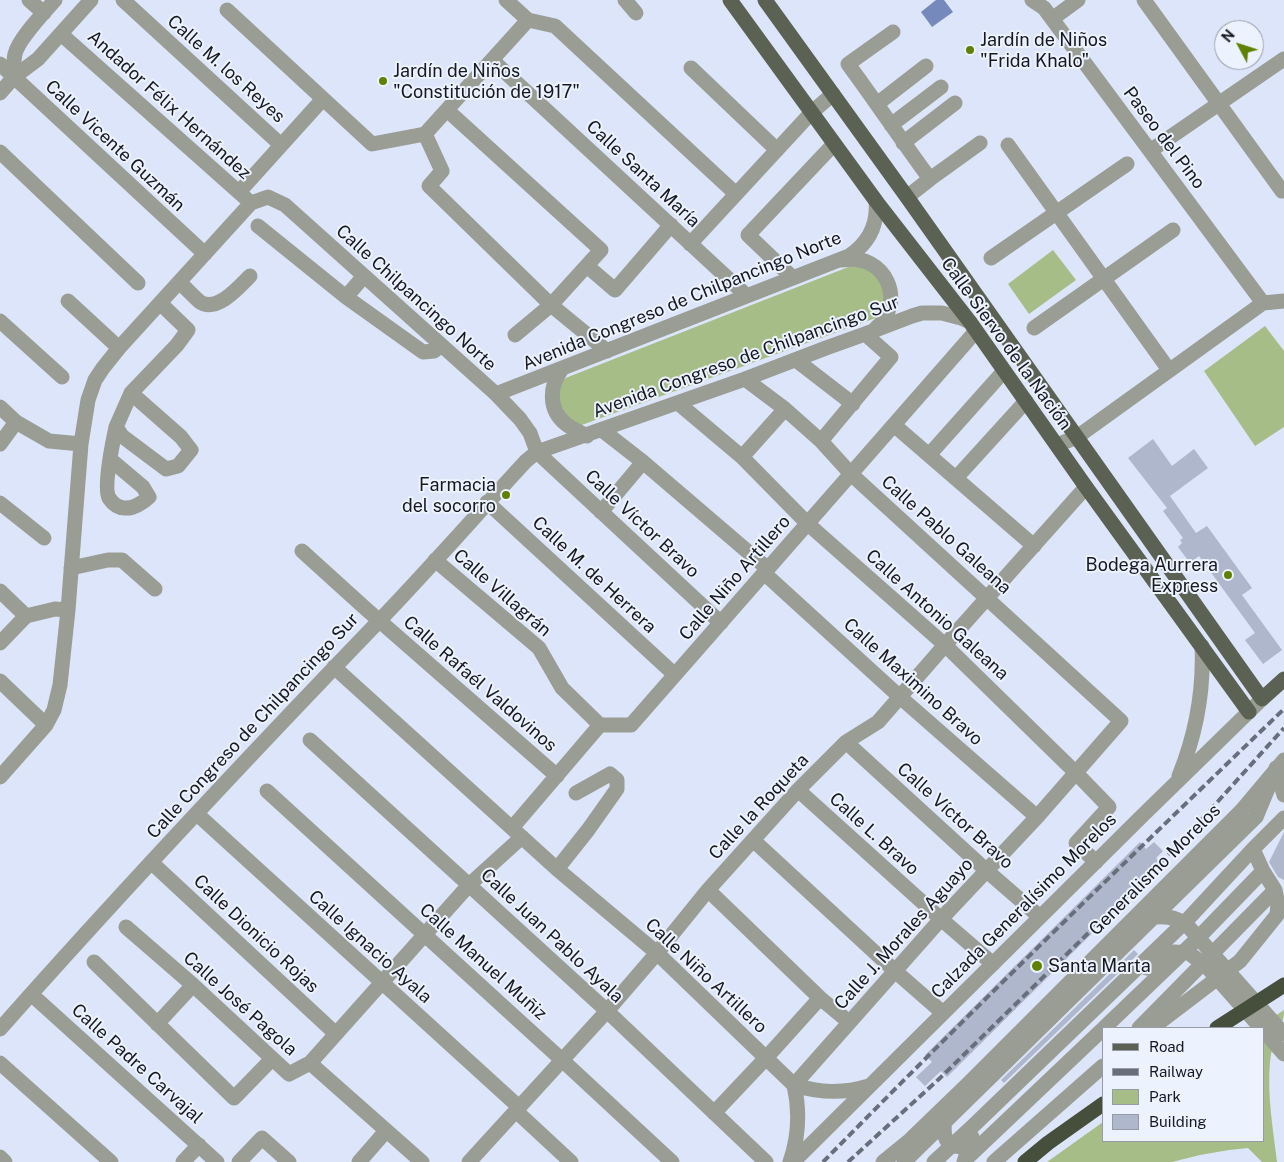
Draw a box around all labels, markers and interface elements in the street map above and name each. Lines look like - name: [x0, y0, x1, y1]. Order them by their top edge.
- street label: Calle M. los Reyes: [163, 11, 289, 127]
- north arrow: [1214, 20, 1264, 70]
- street label: Andador Félix Hernández: [83, 26, 255, 184]
- text: N: [1219, 27, 1238, 45]
- place label: Jardín de Niños "Frida Khalo": [980, 29, 1107, 72]
- marker: Jardín de Niños "Frida Khalo": [964, 44, 976, 56]
- place label: Jardín de Niños "Constitución de 1917": [393, 60, 580, 102]
- marker: Jardín de Niños "Constitución de 1917": [377, 75, 389, 87]
- street label: Calle Vicente Guzmán: [41, 76, 189, 216]
- street label: Paseo del Pino: [1119, 83, 1209, 193]
- street label: Calle Santa María: [582, 116, 704, 232]
- street label: Calle Chilpancingo Norte: [331, 220, 501, 376]
- street label: Avenida Congreso de Chilpancingo Norte: [519, 227, 845, 375]
- street label: Calle Siervo de la Nación: [936, 254, 1076, 434]
- street label: Avenida Congreso de Chilpancingo Sur: [590, 291, 902, 423]
- street label: Calle Víctor Bravo: [580, 465, 704, 583]
- street label: Calle Pablo Galeana: [877, 471, 1015, 599]
- place label: Farmacia del socorro: [402, 474, 496, 516]
- marker: Farmacia del socorro: [500, 489, 512, 501]
- street label: Calle Niño Artillero: [675, 511, 795, 645]
- street label: Calle M. de Herrera: [528, 512, 660, 638]
- street label: Calle Villagrán: [449, 545, 555, 641]
- street label: Calle Antonio Galeana: [861, 545, 1013, 685]
- place label: Bodega Aurrera Express: [1086, 554, 1218, 596]
- marker: Bodega Aurrera Express: [1222, 569, 1234, 581]
- street label: Calle Congreso de Chilpancingo Sur: [143, 609, 363, 843]
- street label: Calle Rafaél Valdovinos: [399, 612, 561, 756]
- street label: Calle Maximino Bravo: [839, 614, 987, 750]
- street label: Calle la Roqueta: [705, 750, 813, 864]
- street label: Calle Víctor Bravo: [893, 758, 1017, 874]
- street label: Calle L. Bravo: [825, 788, 923, 880]
- street label: Generalismo Morelos: [1085, 800, 1225, 940]
- street label: Calzada Generalísimo Morelos: [927, 809, 1121, 1003]
- street label: Calle J. Morales Aguayo: [830, 854, 978, 1014]
- street label: Calle Juan Pablo Ayala: [476, 864, 628, 1008]
- street label: Calle Dionicio Rojas: [189, 870, 323, 998]
- street label: Calle Ignacio Ayala: [304, 886, 436, 1008]
- street label: Calle Manuel Muñiz: [415, 899, 551, 1025]
- street label: Calle Niño Artillero: [641, 914, 771, 1038]
- street label: Calle José Pagola: [179, 947, 301, 1061]
- place label: Santa Marta: [1048, 955, 1151, 977]
- marker: Santa Marta: [1030, 959, 1044, 973]
- street label: Calle Padre Carvajal: [67, 999, 207, 1129]
- legend: [1102, 1027, 1264, 1142]
- text: Road: [1149, 1038, 1185, 1055]
- text: Railway: [1149, 1063, 1203, 1080]
- text: Park: [1149, 1088, 1181, 1105]
- text: Building: [1149, 1113, 1207, 1130]

